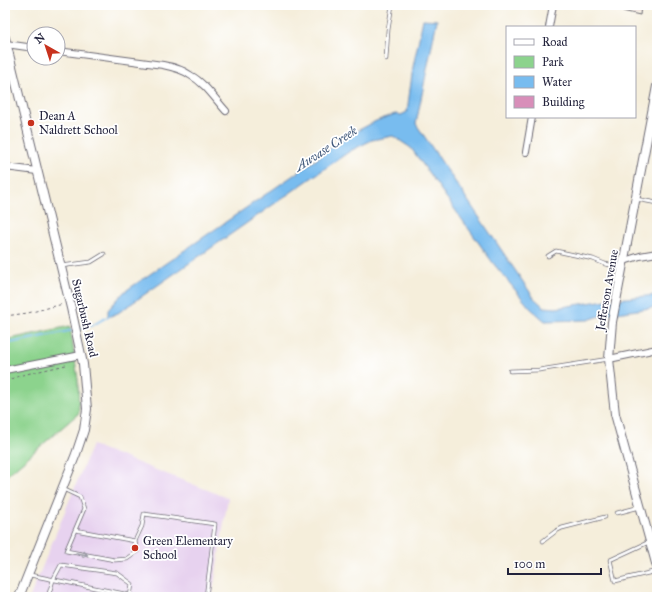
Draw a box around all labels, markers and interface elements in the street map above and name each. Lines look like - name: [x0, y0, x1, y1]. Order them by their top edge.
- north arrow: [26, 26, 66, 66]
- legend: [506, 26, 636, 118]
- text: N: [32, 30, 48, 47]
- text: Road: [542, 35, 568, 49]
- text: Park: [542, 55, 564, 69]
- text: Water: [542, 75, 572, 89]
- text: Building: [542, 95, 585, 110]
- place label: Dean A Naldrett School: [39, 109, 119, 137]
- marker: Dean A Naldrett School: [26, 118, 36, 128]
- water label: Auvase Creek: [290, 123, 361, 176]
- street label: Jefferson Avenue: [593, 248, 622, 334]
- street label: Sugarbush Road: [68, 278, 101, 359]
- place label: Green Elementary School: [143, 534, 233, 562]
- marker: Green Elementary School: [130, 543, 140, 553]
- one-way arrow: [75, 550, 88, 558]
- scale bar: [508, 550, 601, 576]
- text: 100 m: [514, 557, 545, 571]

